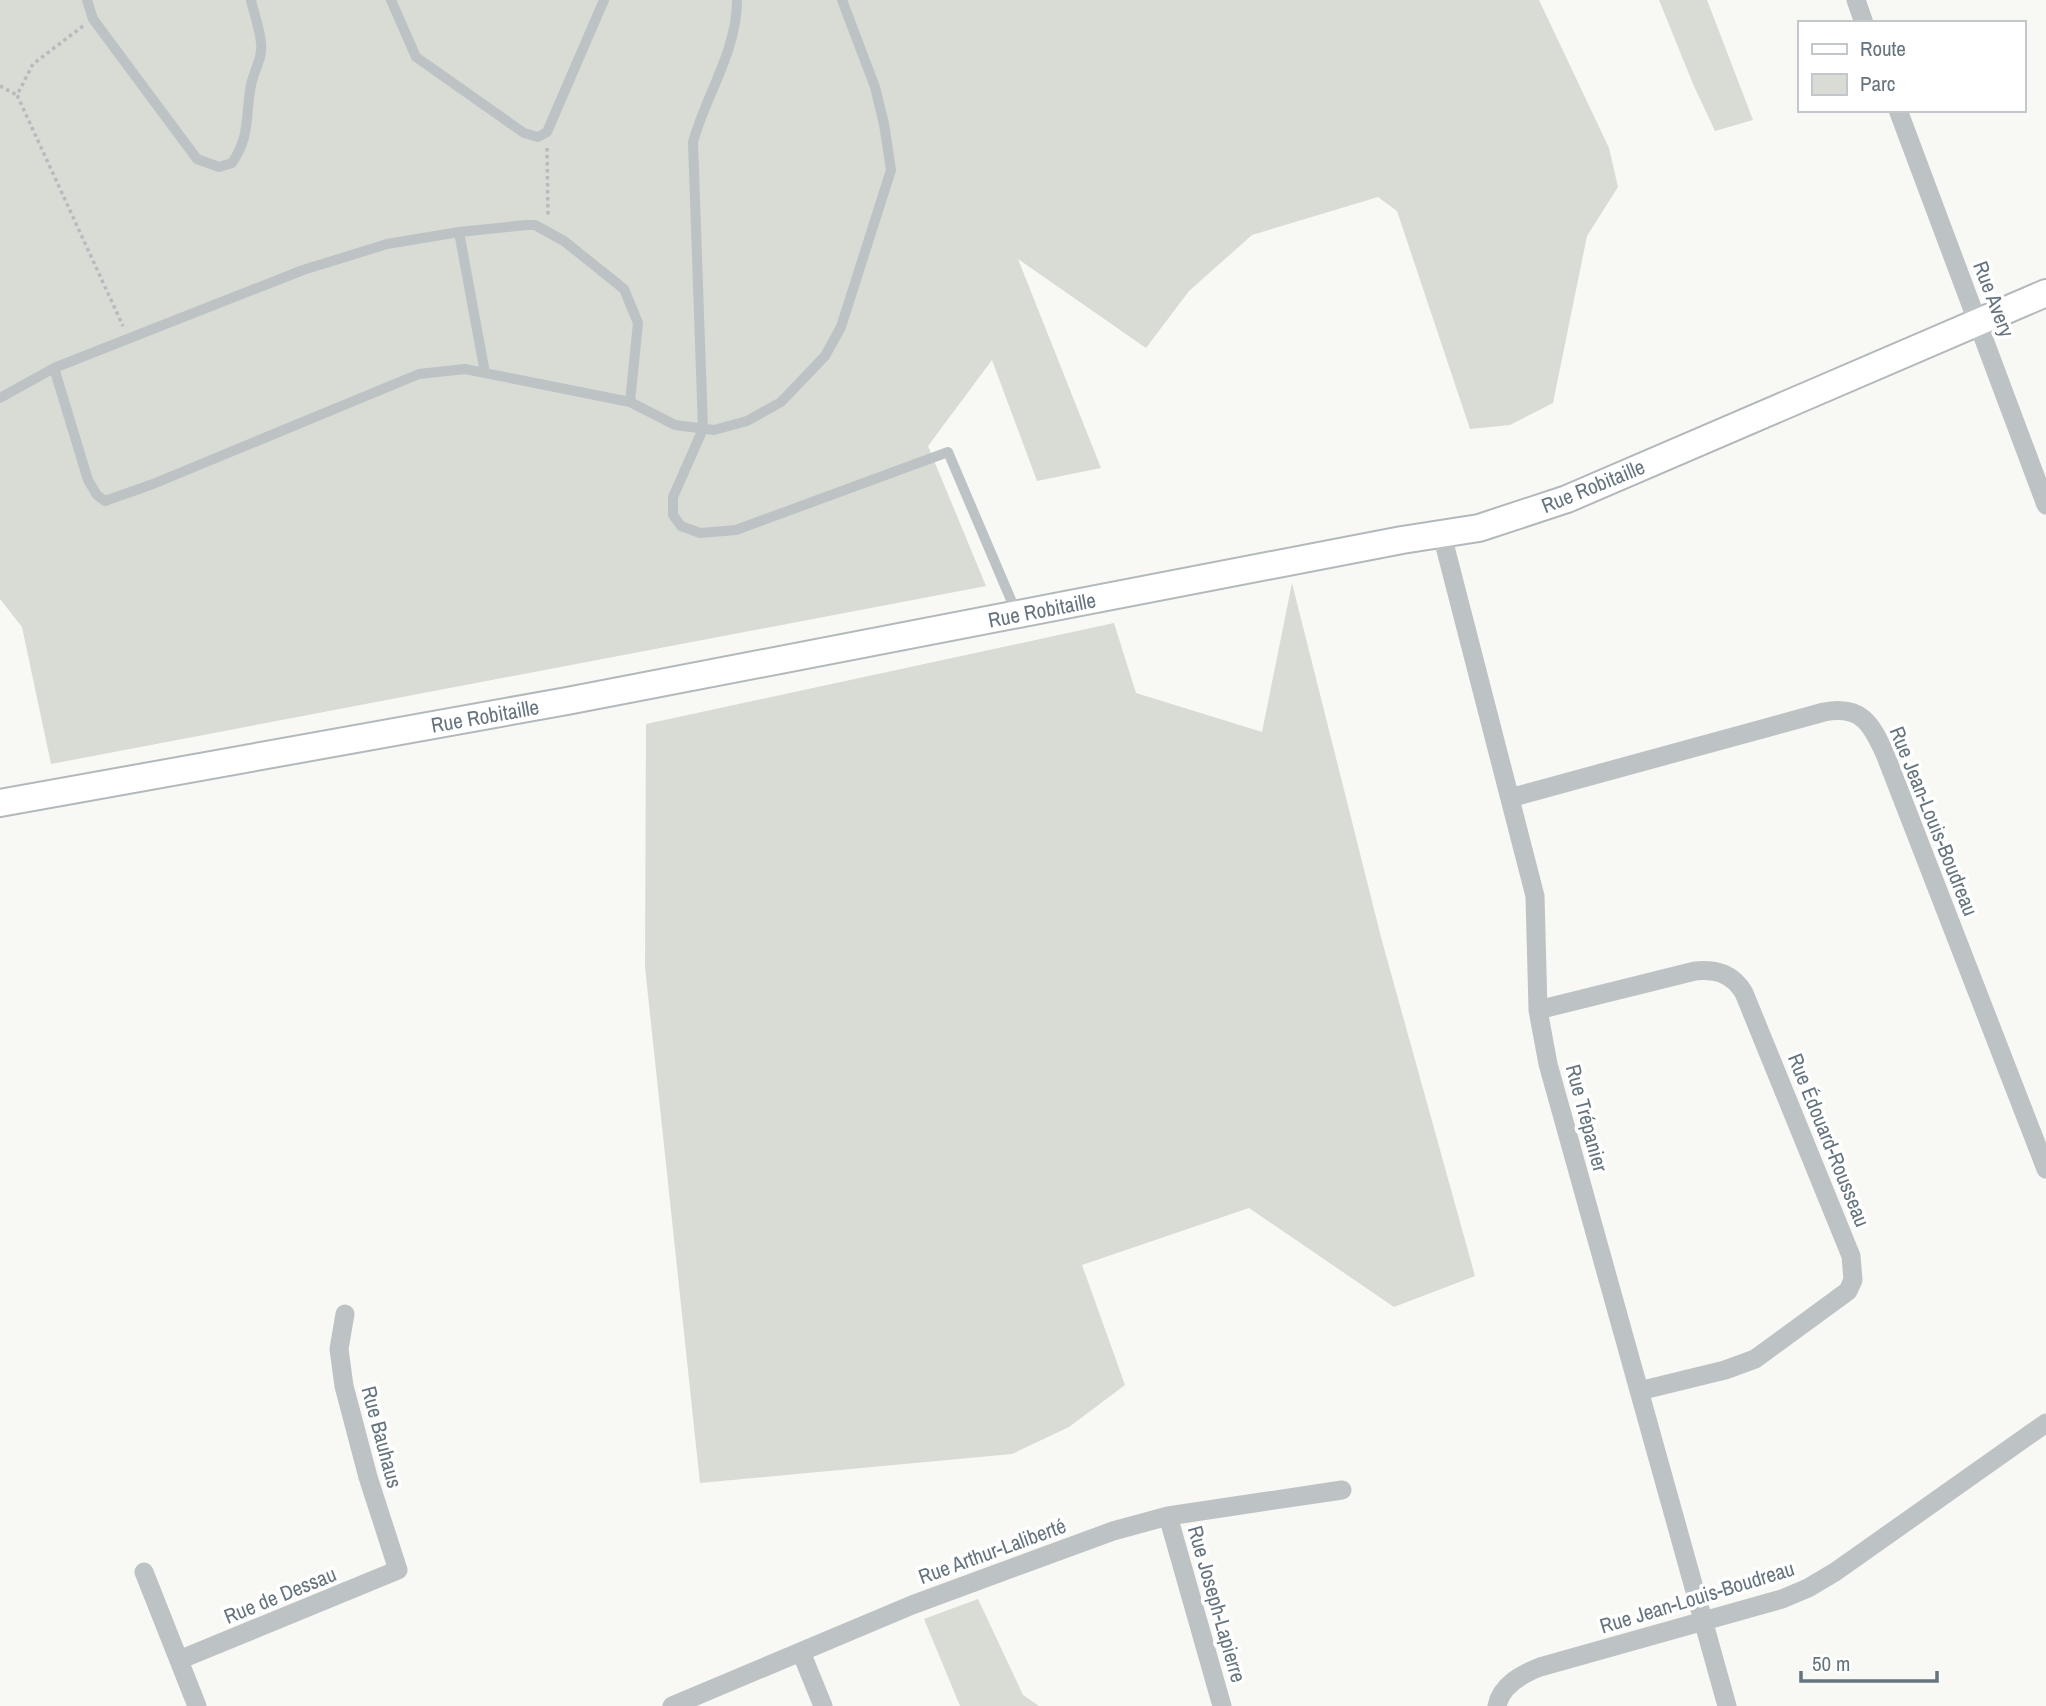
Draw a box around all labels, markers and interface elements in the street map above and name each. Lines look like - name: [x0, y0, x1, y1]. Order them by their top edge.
- legend: [1798, 21, 2025, 112]
- text: Route: [1860, 34, 1906, 63]
- text: Parc: [1860, 69, 1895, 98]
- street label: Rue Avery: [1966, 257, 2022, 342]
- street label: Rue Robitaille: [1537, 452, 1649, 520]
- street label: Rue Robitaille: [986, 585, 1098, 635]
- street label: Rue Robitaille: [429, 692, 541, 740]
- street label: Rue Jean-Louis-Boudreau: [1883, 722, 1985, 920]
- street label: Rue Édouard-Rousseau: [1781, 1049, 1877, 1231]
- street label: Rue Trépanier: [1559, 1061, 1615, 1175]
- street label: Rue Bauhaus: [354, 1383, 410, 1491]
- street label: Rue Arthur-Laliberté: [914, 1511, 1070, 1591]
- street label: Rue Joseph-Lapierre: [1181, 1522, 1253, 1686]
- street label: Rue Jean-Louis-Boudreau: [1596, 1554, 1798, 1640]
- street label: Rue de Dessau: [220, 1559, 340, 1631]
- scale bar: [1801, 1640, 1938, 1684]
- text: 50 m: [1812, 1649, 1850, 1678]

